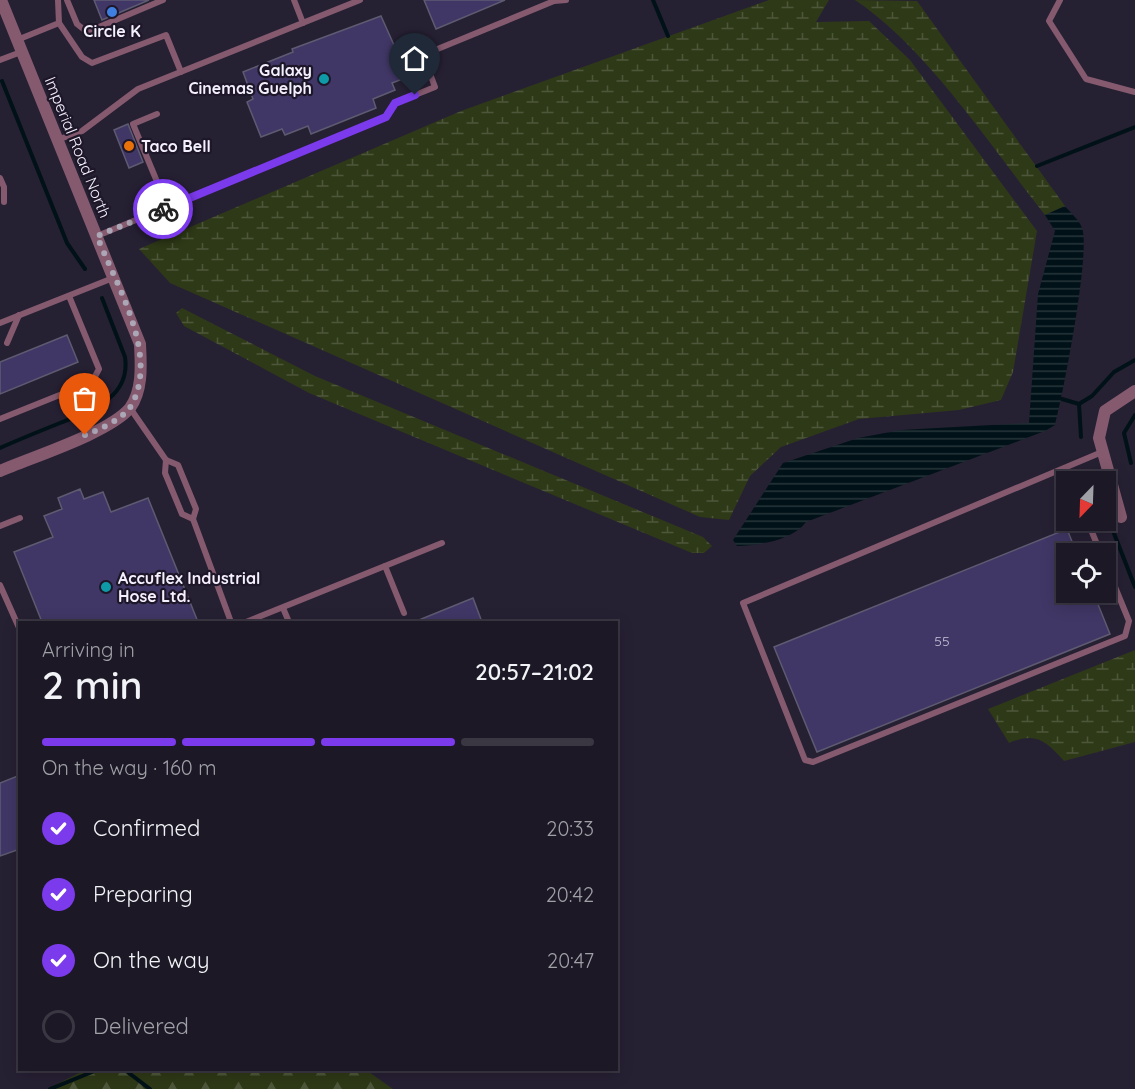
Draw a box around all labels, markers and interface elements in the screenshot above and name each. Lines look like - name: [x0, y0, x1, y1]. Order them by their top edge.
- marker: Circle K: [105, 5, 119, 19]
- place label: Circle K: [83, 21, 141, 41]
- pin: [389, 33, 440, 95]
- icon: home: [398, 42, 431, 75]
- place label: Galaxy Cinemas Guelph: [189, 60, 312, 98]
- marker: Galaxy Cinemas Guelph: [317, 72, 331, 86]
- street label: Imperial Road North: [40, 73, 116, 221]
- place label: Taco Bell: [141, 136, 211, 156]
- marker: Taco Bell: [122, 139, 136, 153]
- courier: [133, 179, 193, 239]
- icon: bike: [147, 193, 180, 226]
- pin: [59, 373, 110, 435]
- icon: bag: [68, 382, 101, 415]
- north arrow: [1056, 471, 1116, 531]
- map controls: [1056, 471, 1116, 603]
- button: locate: [1056, 543, 1116, 603]
- place label: Accuflex Industrial Hose Ltd.: [118, 568, 260, 606]
- marker: Accuflex Industrial Hose Ltd.: [99, 580, 113, 594]
- house number: 55: [934, 632, 950, 650]
- text: Arriving in: [42, 637, 135, 662]
- text: 20:57–21:02: [475, 658, 594, 686]
- text: 2 min: [42, 660, 143, 709]
- text: On the way · 160 m: [42, 755, 216, 780]
- icon: check: [42, 812, 75, 845]
- text: Confirmed: [93, 814, 200, 842]
- text: 20:33: [546, 816, 594, 841]
- icon: check: [42, 878, 75, 911]
- text: Preparing: [93, 880, 193, 908]
- text: 20:42: [546, 882, 594, 907]
- icon: check: [42, 944, 75, 977]
- text: On the way: [93, 946, 209, 974]
- text: 20:47: [547, 948, 594, 973]
- text: Delivered: [93, 1012, 189, 1040]

